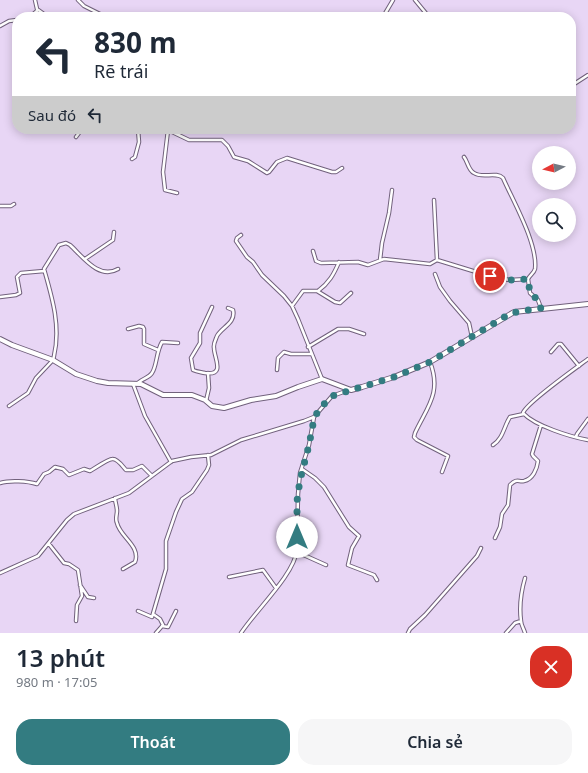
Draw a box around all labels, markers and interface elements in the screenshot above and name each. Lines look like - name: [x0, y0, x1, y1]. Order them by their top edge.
- text: 830 m: [94, 23, 177, 61]
- icon: left: [28, 28, 80, 80]
- text: Rẽ trái: [94, 59, 148, 83]
- icon: left: [84, 104, 106, 126]
- text: Sau đó: [28, 105, 76, 125]
- north arrow: [532, 146, 576, 190]
- map controls: [532, 146, 576, 242]
- button: search: [532, 198, 576, 242]
- pin: [473, 259, 507, 293]
- icon: arrive: [479, 265, 501, 287]
- position arrow: [276, 516, 318, 558]
- text: 13 phút: [16, 641, 105, 674]
- button: close: [530, 646, 572, 688]
- text: 980 m · 17:05: [16, 673, 97, 691]
- button: Thoát: [16, 719, 290, 765]
- button: Chia sẻ: [298, 719, 572, 765]

